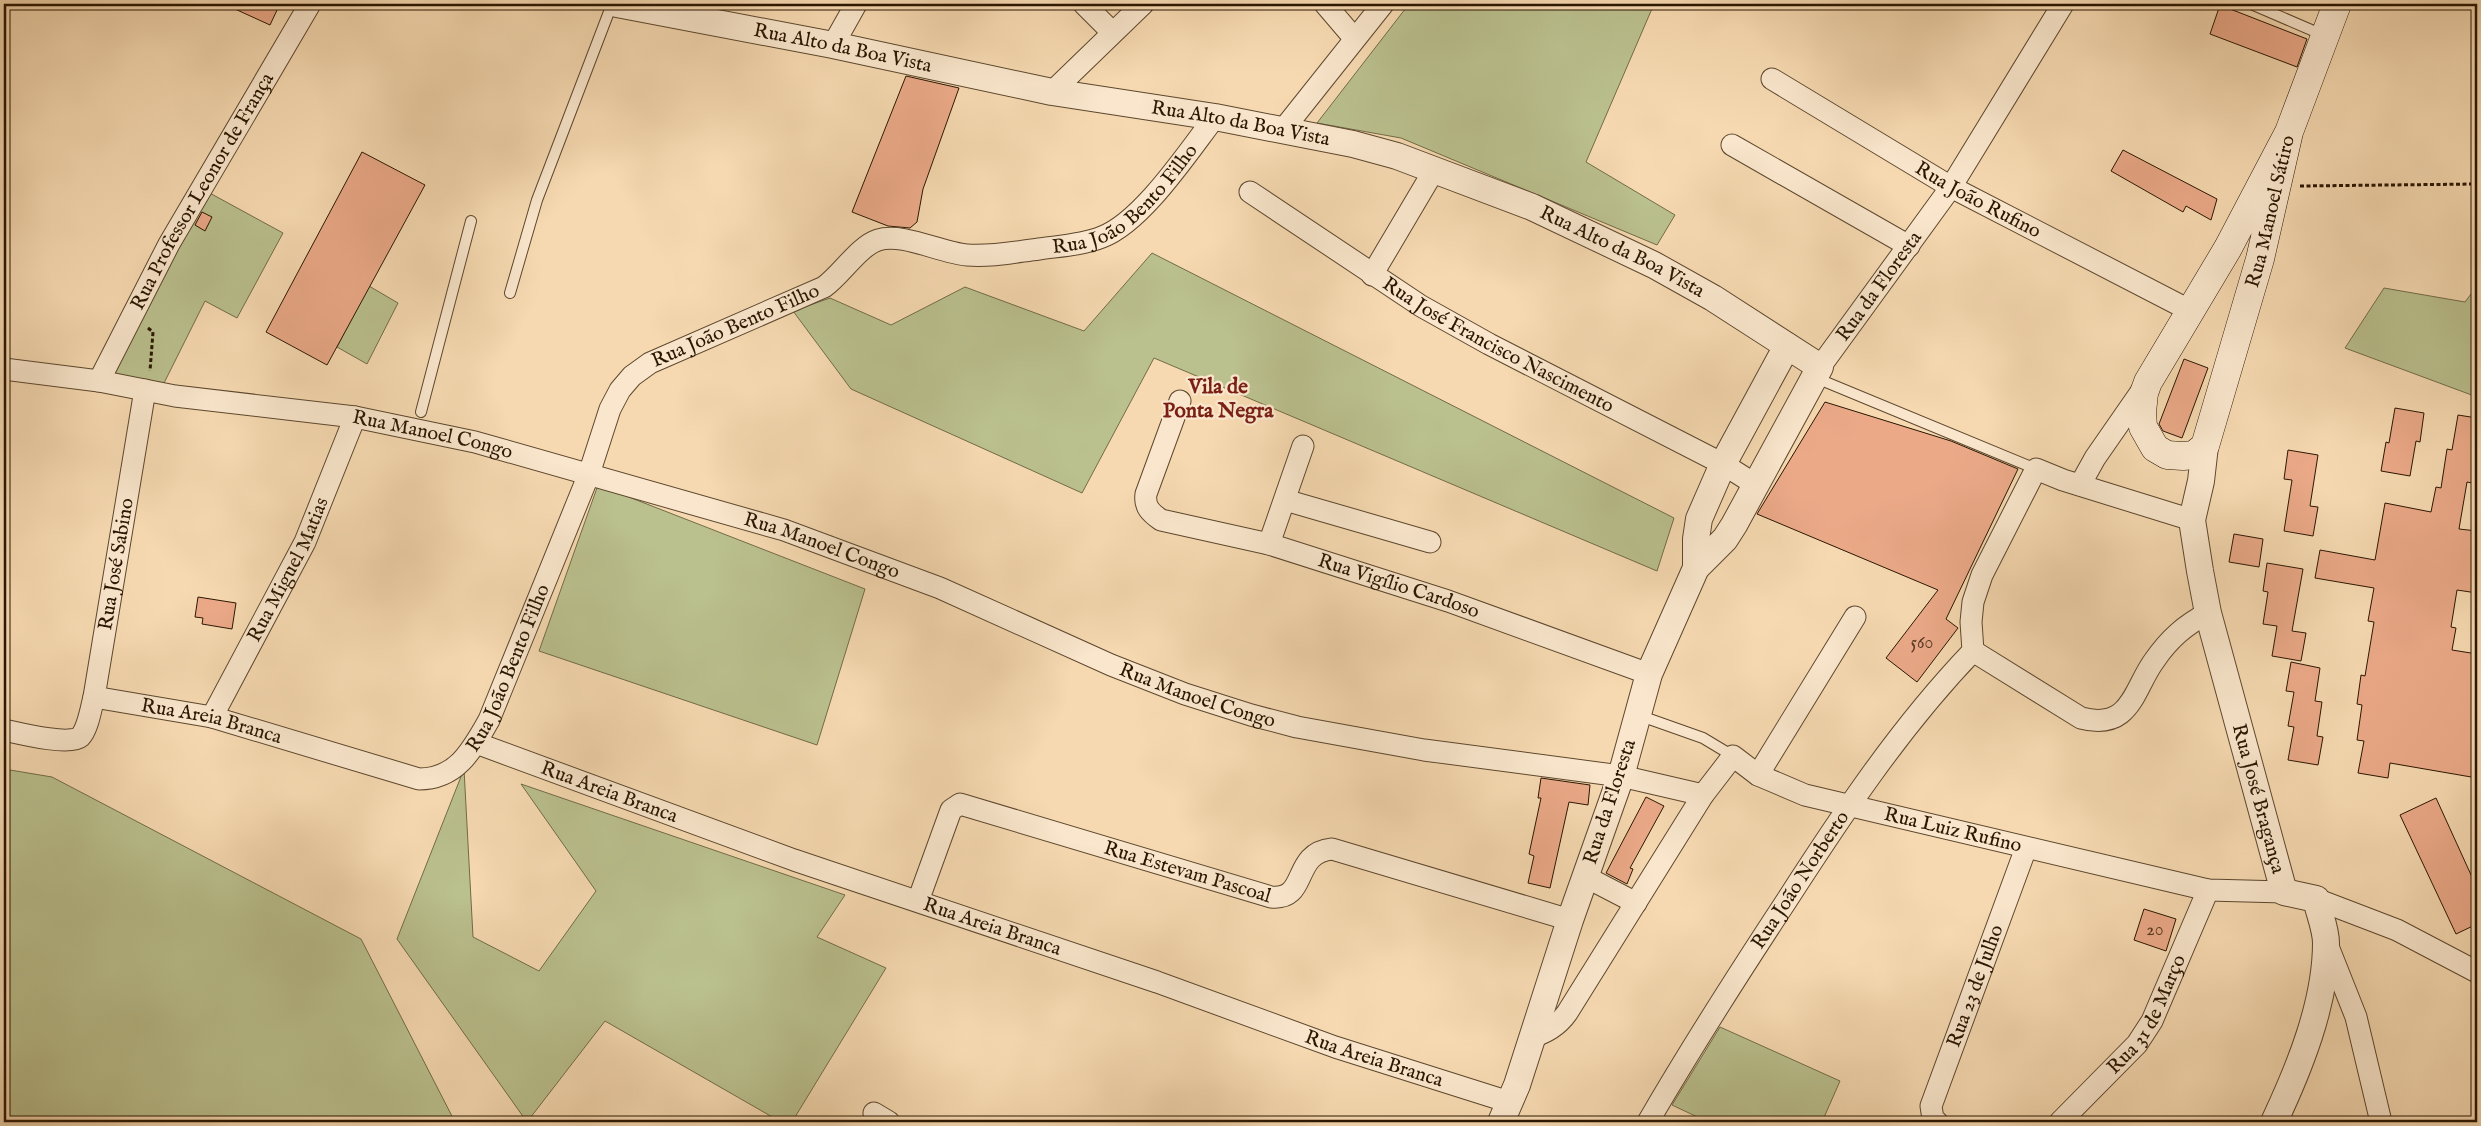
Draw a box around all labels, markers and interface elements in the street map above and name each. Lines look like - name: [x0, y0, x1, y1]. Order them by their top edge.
- street label: Rua Alto da Boa Vista: [752, 18, 934, 78]
- street label: Rua Professor Leonor de França: [125, 68, 280, 314]
- street label: Rua Alto da Boa Vista: [1149, 95, 1332, 152]
- street label: Rua Manoel Sátiro: [2240, 133, 2300, 290]
- street label: Rua João Bento Filho: [1051, 139, 1203, 260]
- street label: Rua João Rufino: [1911, 156, 2045, 244]
- street label: Rua Alto da Boa Vista: [1536, 200, 1710, 304]
- street label: Rua da Floresta: [1830, 226, 1927, 346]
- street label: Rua José Francisco Nascimento: [1378, 271, 1618, 419]
- street label: Rua João Bento Filho: [648, 278, 823, 373]
- district label: Vila de Ponta Negra: [1163, 374, 1274, 425]
- street label: Rua Manoel Congo: [350, 404, 516, 465]
- street label: Rua Miguel Matias: [242, 494, 334, 646]
- street label: Rua José Sabino: [93, 496, 139, 632]
- street label: Rua Manoel Congo: [741, 507, 903, 585]
- street label: Rua Vigílio Cardoso: [1315, 548, 1483, 624]
- street label: Rua João Bento Filho: [460, 580, 555, 757]
- house number: 560: [1911, 632, 1933, 655]
- street label: Rua Manoel Congo: [1116, 657, 1278, 733]
- street label: Rua Areia Branca: [139, 693, 285, 750]
- street label: Rua José Bragança: [2226, 721, 2291, 877]
- street label: Rua da Floresta: [1578, 736, 1642, 868]
- street label: Rua Areia Branca: [537, 755, 682, 829]
- street label: Rua Luiz Rufino: [1881, 802, 2024, 858]
- street label: Rua João Norberto: [1746, 806, 1855, 954]
- street label: Rua Estevam Pascoal: [1101, 835, 1275, 909]
- street label: Rua Areia Branca: [920, 892, 1065, 962]
- house number: 20: [2146, 919, 2164, 942]
- street label: Rua 23 de Julho: [1941, 921, 2009, 1051]
- street label: Rua 31 de Março: [2102, 951, 2192, 1080]
- street label: Rua Areia Branca: [1301, 1025, 1447, 1093]

